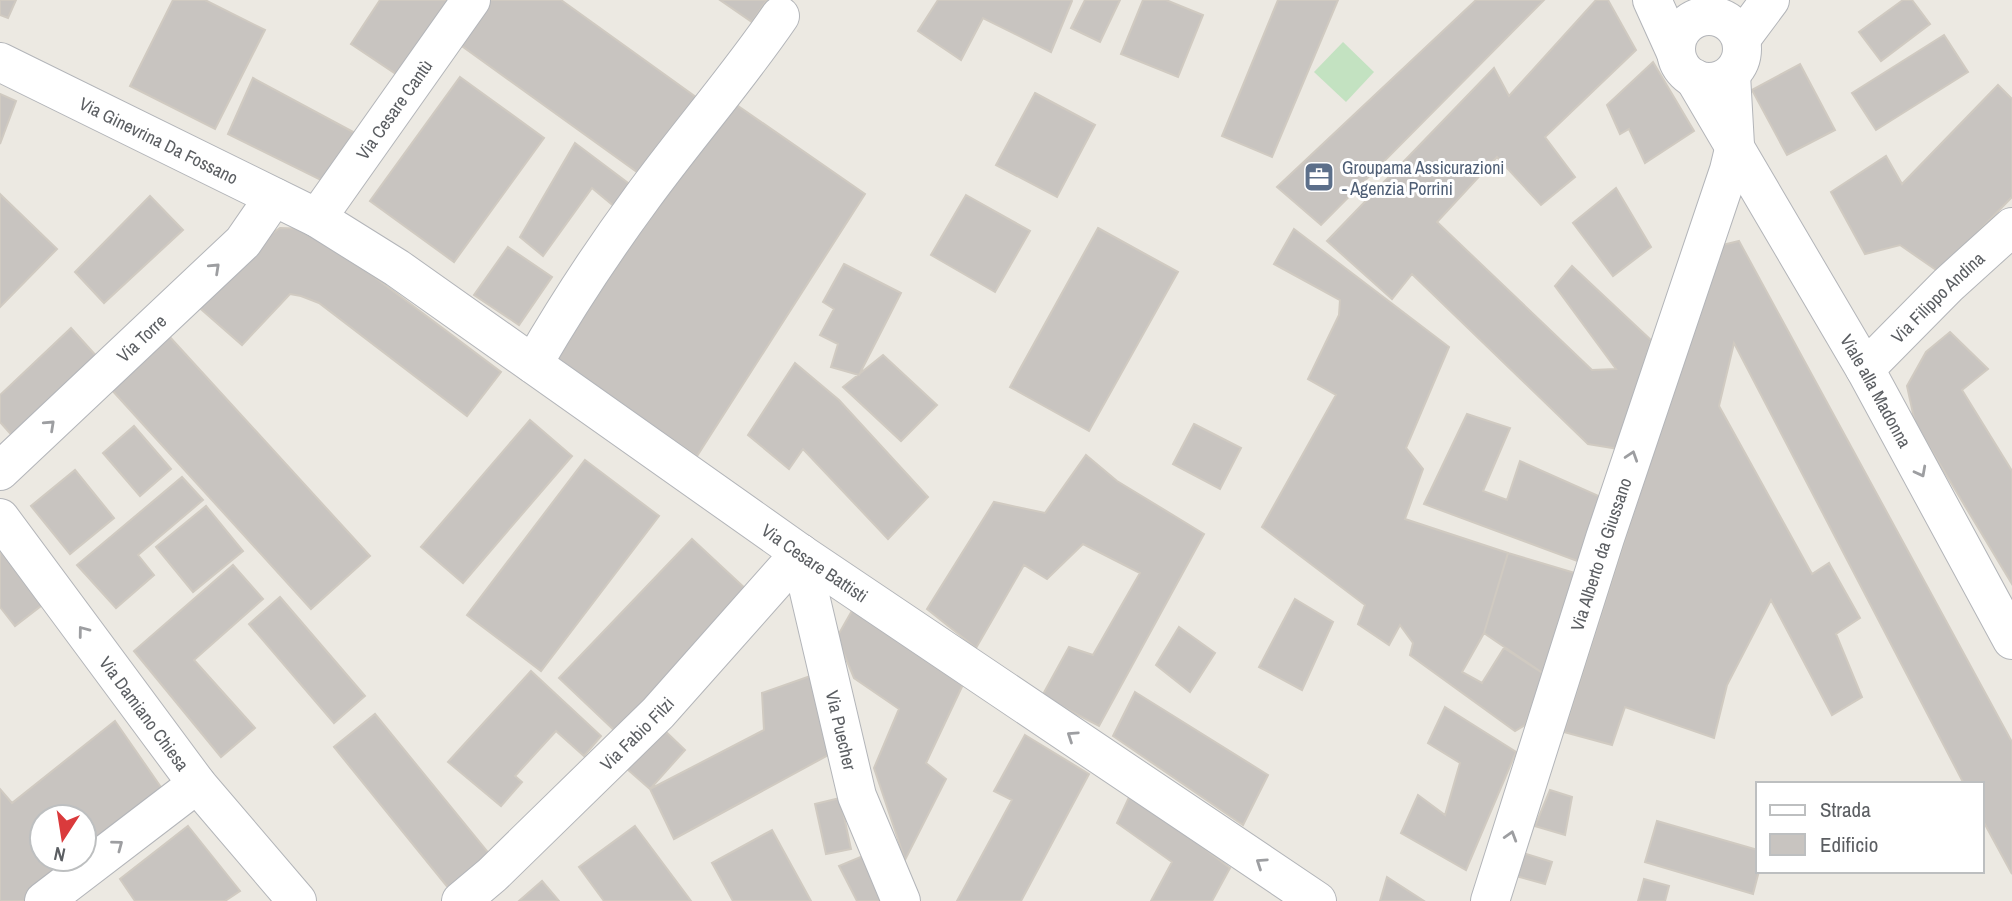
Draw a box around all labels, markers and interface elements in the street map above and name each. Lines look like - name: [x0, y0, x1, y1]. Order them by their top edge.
- street label: Via Cesare Cantù: [350, 54, 438, 164]
- street label: Via Ginevrina Da Fossano: [75, 91, 242, 190]
- place label: Groupama Assicurazioni - Agenzia Porrini: [1342, 155, 1504, 201]
- office icon: Groupama Assicurazioni - Agenzia Porrini: [1302, 160, 1336, 194]
- street label: Via Filippo Andina: [1885, 246, 1989, 348]
- one-way arrow: [207, 264, 220, 277]
- street label: Via Torre: [111, 308, 171, 367]
- street label: Viale alla Madonna: [1835, 329, 1918, 452]
- one-way arrow: [42, 420, 55, 433]
- one-way arrow: [1624, 450, 1638, 462]
- one-way arrow: [1913, 464, 1926, 477]
- street label: Via Alberto da Giussano: [1564, 474, 1637, 634]
- street label: Via Cesare Battisti: [757, 517, 873, 608]
- one-way arrow: [79, 626, 92, 638]
- street label: Via Damiano Chiesa: [94, 651, 195, 776]
- street label: Via Puecher: [820, 688, 863, 773]
- street label: Via Fabio Filzi: [594, 691, 679, 776]
- one-way arrow: [1067, 732, 1080, 744]
- legend: [1756, 782, 1984, 873]
- text: Strada: [1820, 795, 1871, 824]
- north arrow: [28, 803, 98, 873]
- one-way arrow: [1502, 830, 1517, 842]
- text: Edificio: [1820, 830, 1878, 859]
- one-way arrow: [110, 840, 122, 853]
- text: N: [51, 841, 68, 869]
- one-way arrow: [1255, 858, 1268, 871]

